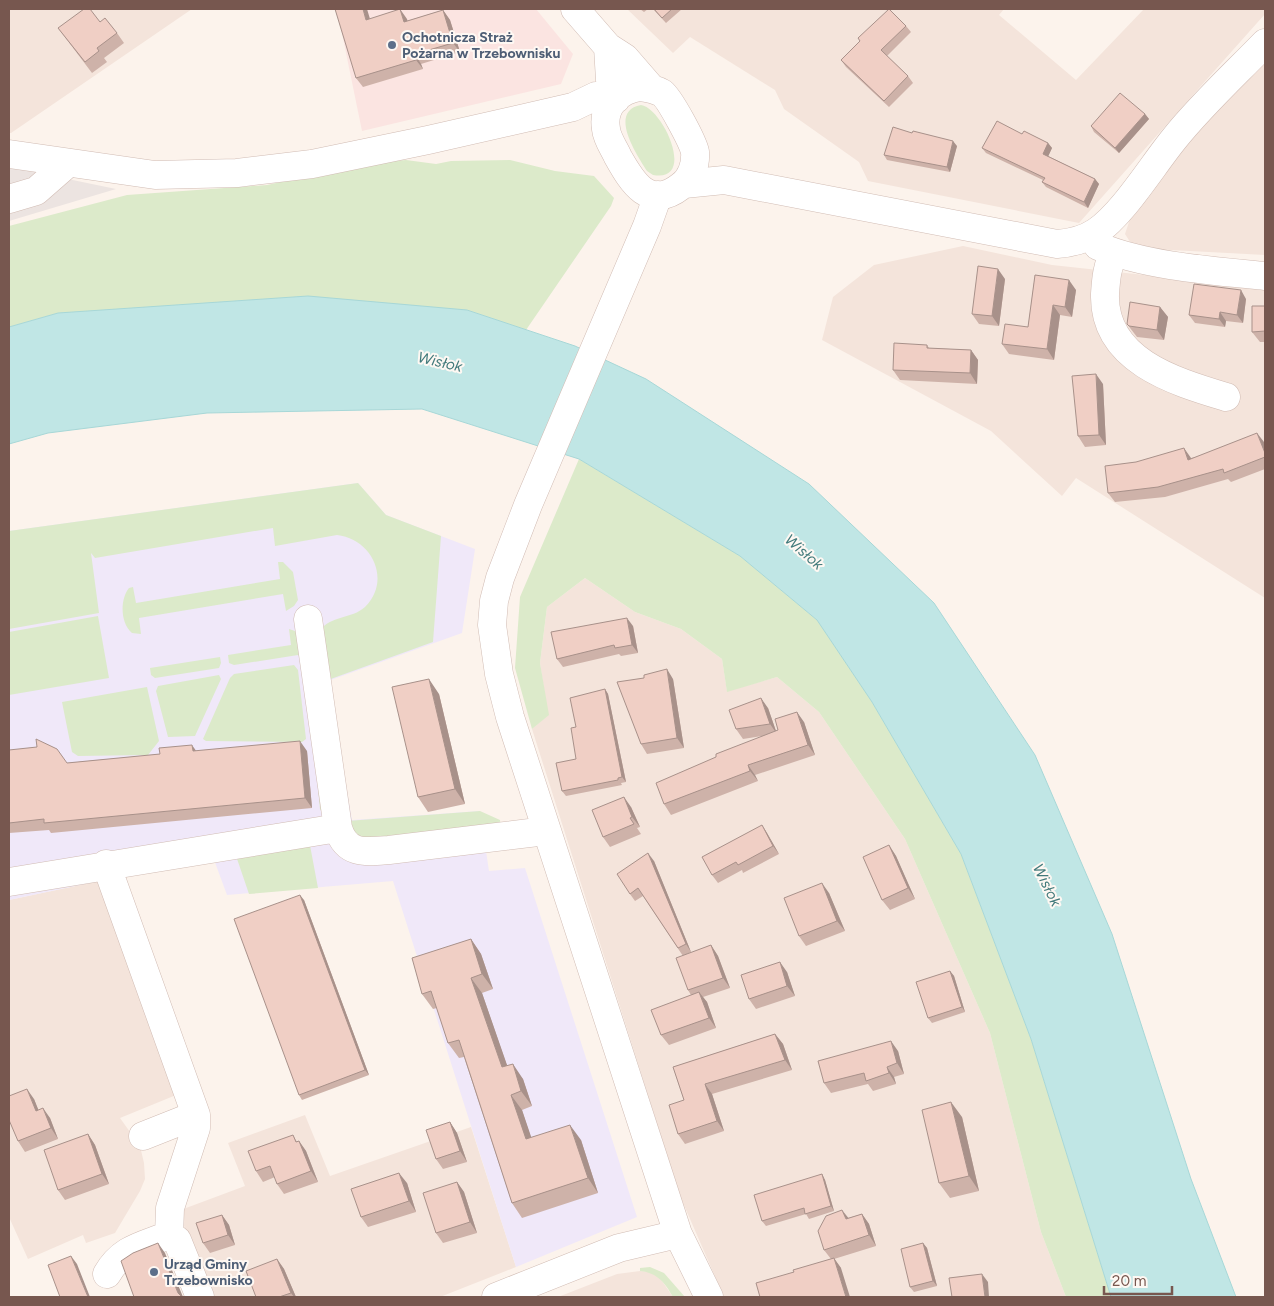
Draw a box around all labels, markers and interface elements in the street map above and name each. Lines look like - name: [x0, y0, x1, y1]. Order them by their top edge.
- place label: Ochotnicza Straż Pożarna w Trzebownisku: [402, 29, 561, 62]
- marker: Ochotnicza Straż Pożarna w Trzebownisku: [386, 39, 398, 51]
- water label: Wisłok: [416, 348, 465, 376]
- water label: Wisłok: [781, 530, 827, 574]
- water label: Wisłok: [1029, 861, 1065, 910]
- place label: Urząd Gminy Trzebownisko: [164, 1256, 253, 1289]
- scale bar: [1104, 1264, 1172, 1296]
- marker: Urząd Gminy Trzebownisko: [148, 1266, 160, 1278]
- text: 20 m: [1112, 1272, 1146, 1290]

